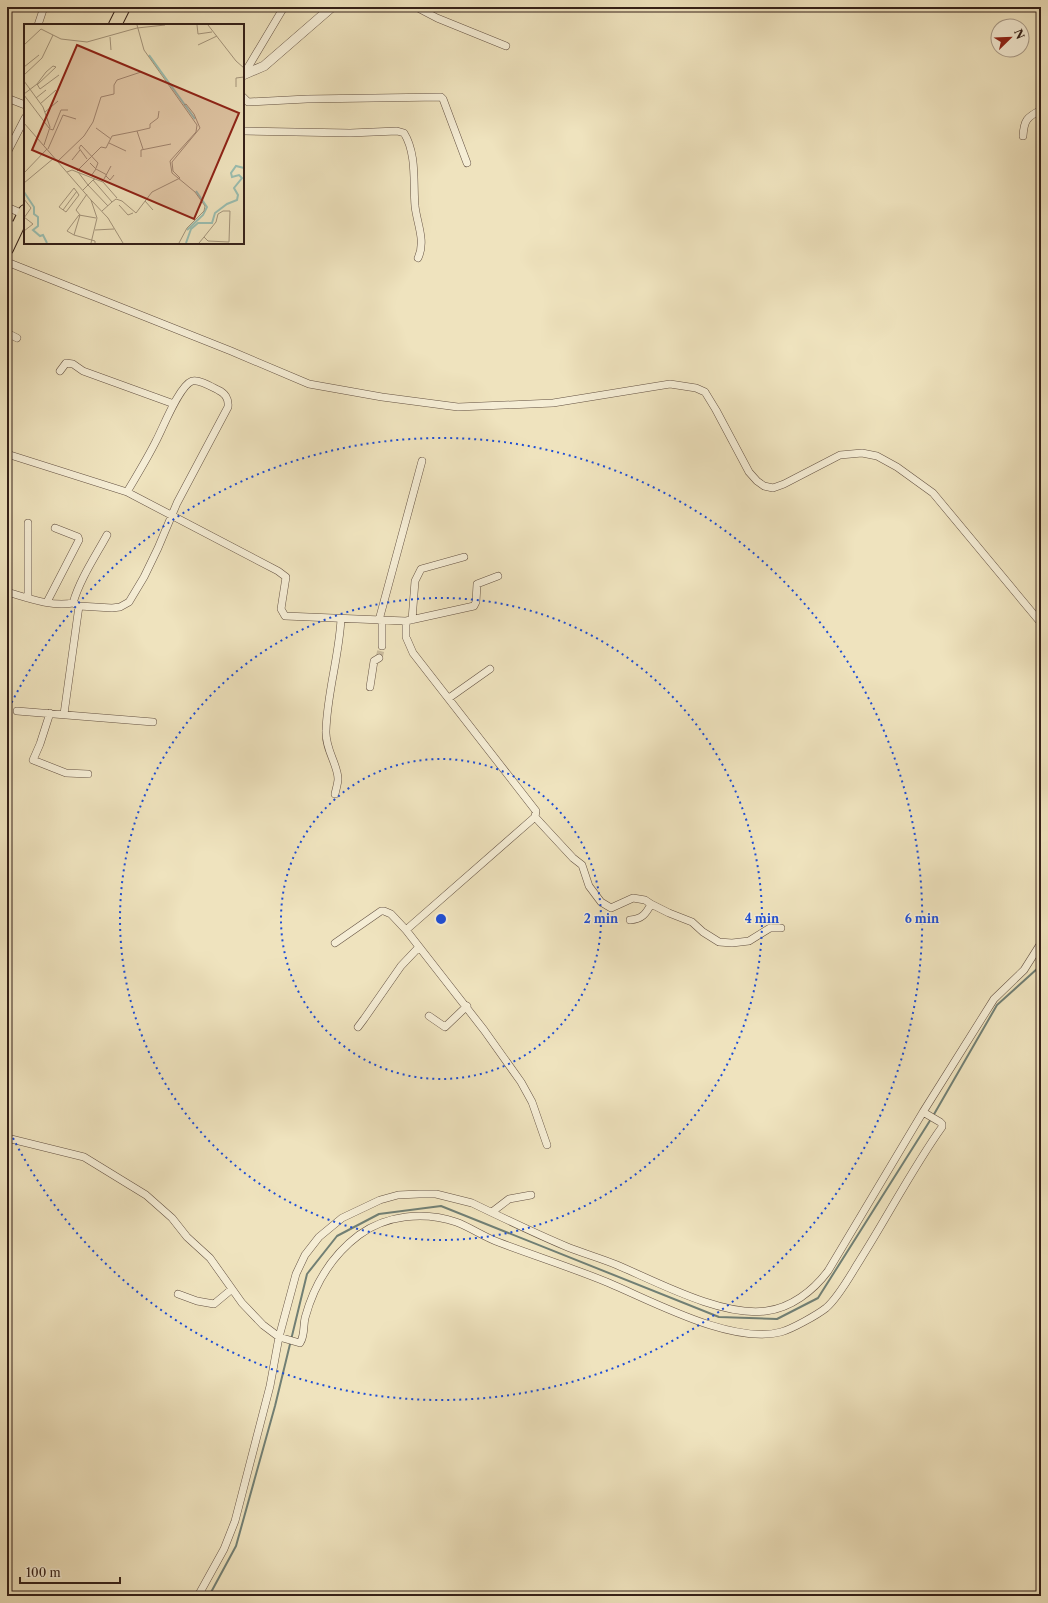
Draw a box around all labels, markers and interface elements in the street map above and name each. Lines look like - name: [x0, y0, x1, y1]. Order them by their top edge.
- north arrow: [990, 18, 1030, 58]
- inset map: [24, 24, 244, 244]
- text: N: [1011, 27, 1028, 42]
- text: 2 min: [584, 911, 619, 926]
- text: 4 min: [745, 911, 780, 926]
- text: 6 min: [905, 911, 940, 926]
- centre of rings: [434, 912, 448, 926]
- scale bar: [20, 1559, 120, 1585]
- text: 100 m: [26, 1565, 61, 1580]

